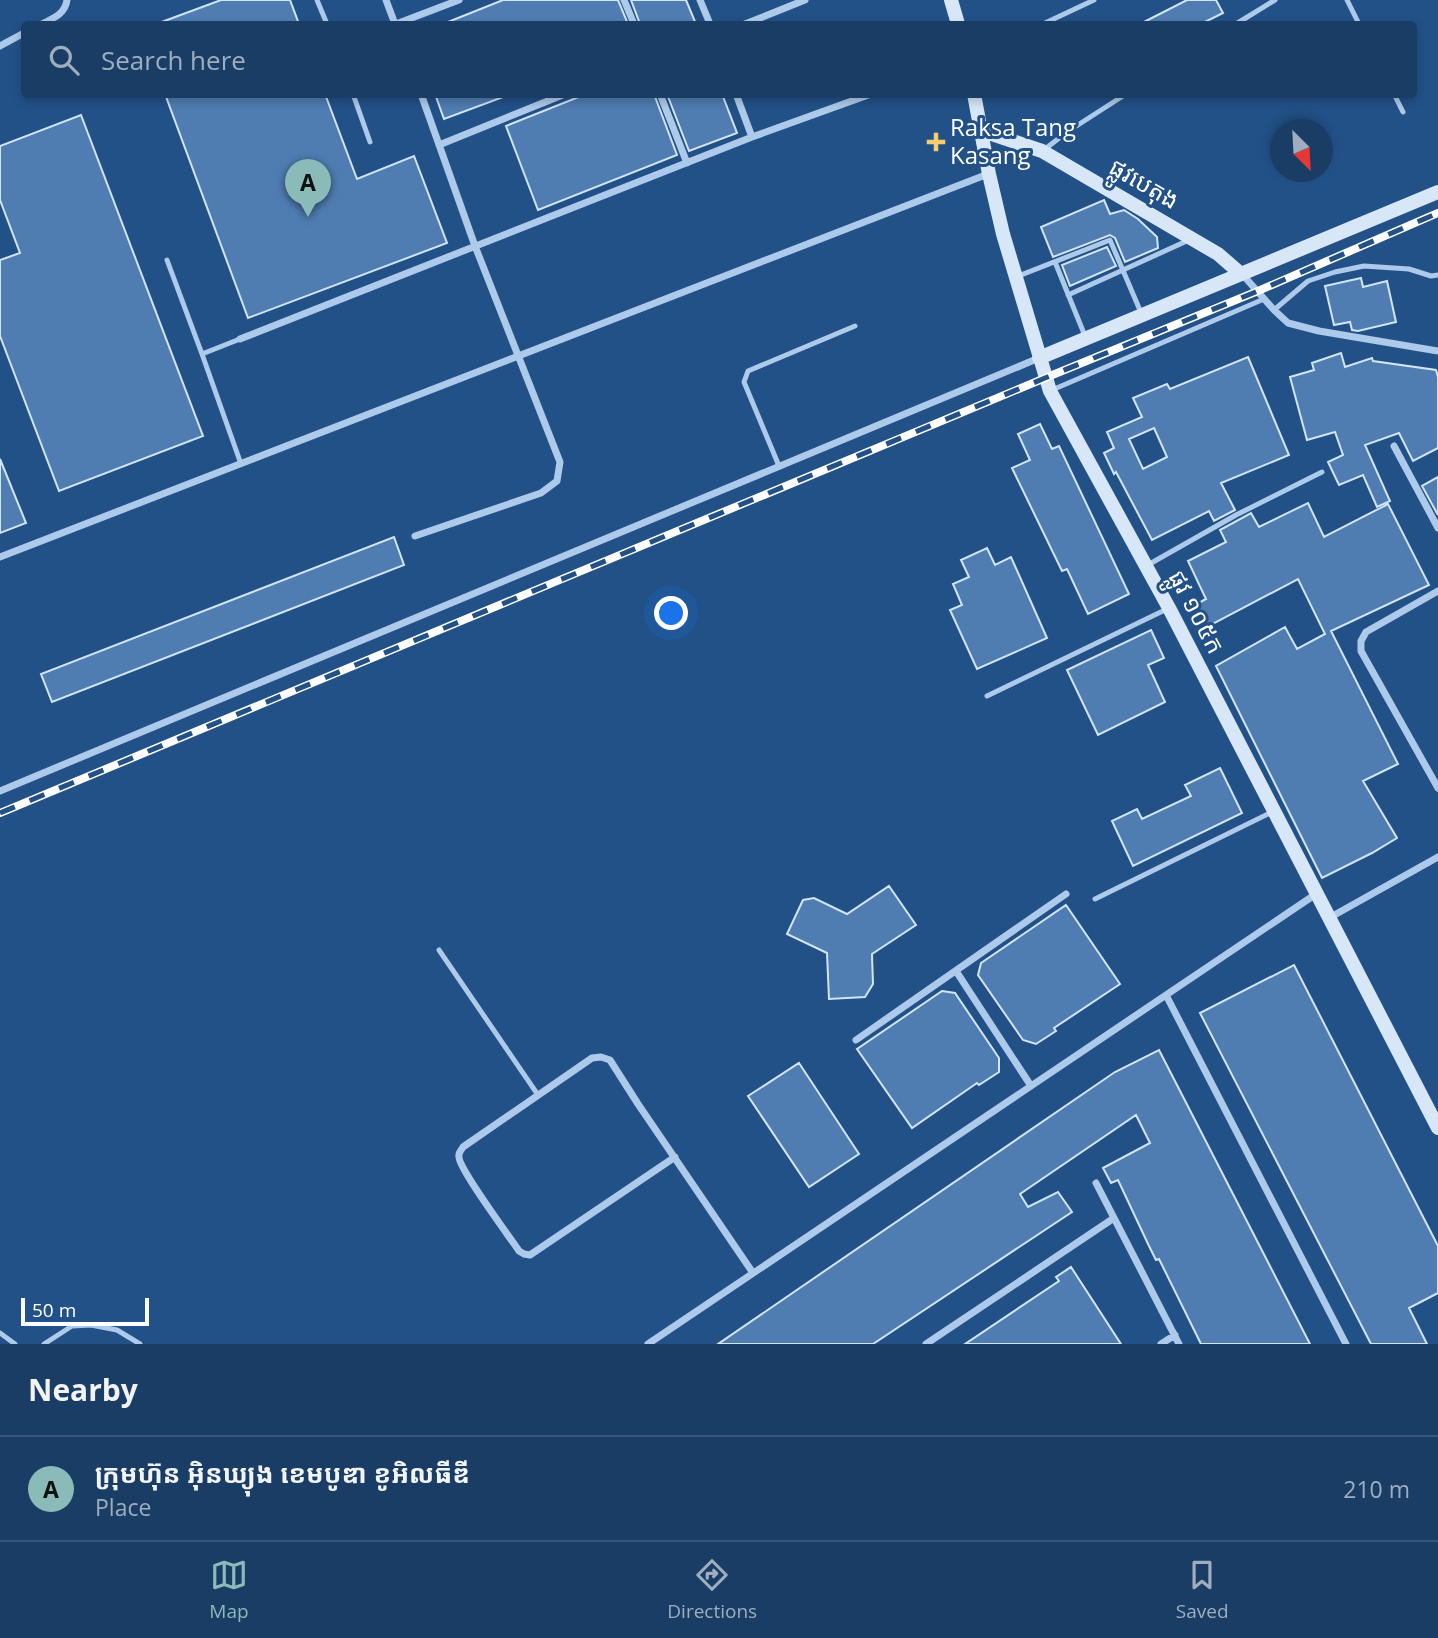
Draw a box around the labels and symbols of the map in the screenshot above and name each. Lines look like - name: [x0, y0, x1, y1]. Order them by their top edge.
- place label: Raksa Tang Kasang: [950, 110, 1076, 171]
- north arrow: [1270, 119, 1333, 182]
- marker: Raksa Tang Kasang: [928, 134, 944, 150]
- street label: ផ្លូវបេតុង: [1100, 149, 1186, 222]
- pin: A: [285, 159, 331, 217]
- street label: ផ្លូវ ១០៥ក: [1155, 564, 1233, 662]
- your location: [654, 596, 688, 630]
- scale bar: [21, 1295, 149, 1327]

